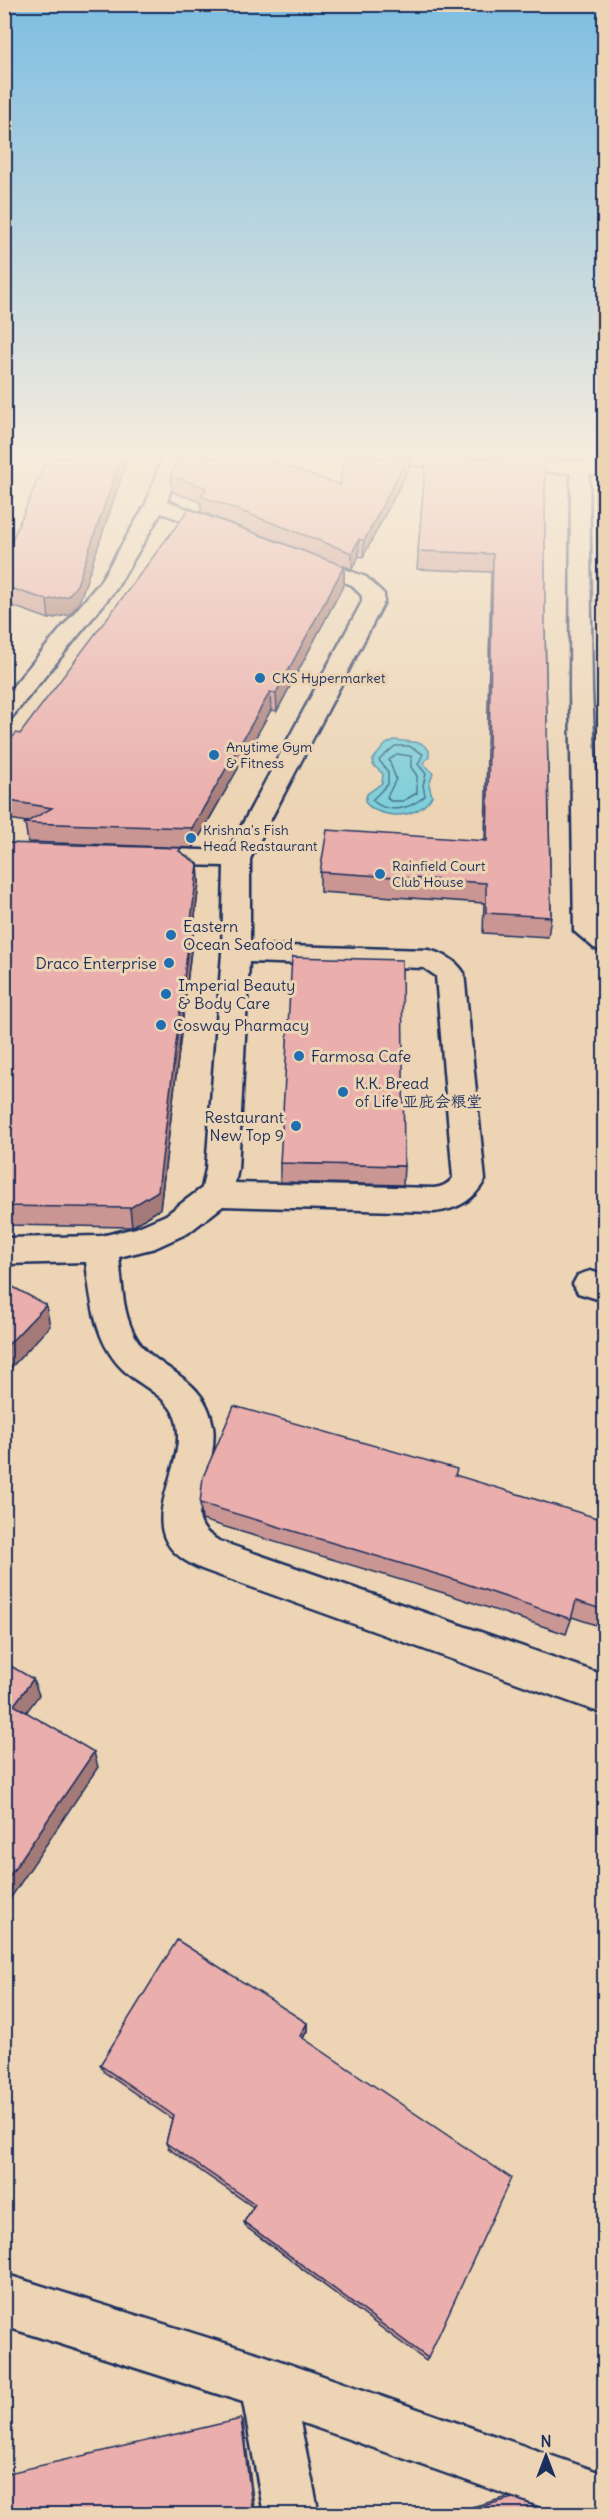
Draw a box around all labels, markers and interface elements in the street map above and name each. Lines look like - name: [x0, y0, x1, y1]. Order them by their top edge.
- place label: CKS Hypermarket: [272, 669, 386, 687]
- marker: CKS Hypermarket: [253, 671, 267, 685]
- place label: Anytime Gym & Fitness: [226, 738, 312, 772]
- marker: Anytime Gym & Fitness: [207, 748, 221, 762]
- place label: Krishna's Fish Head Reastaurant: [203, 821, 318, 855]
- marker: Krishna's Fish Head Reastaurant: [184, 831, 198, 845]
- place label: Rainfield Court Club House: [392, 857, 486, 891]
- marker: Rainfield Court Club House: [373, 867, 387, 881]
- place label: Eastern Ocean Seafood: [183, 916, 293, 954]
- marker: Eastern Ocean Seafood: [164, 928, 178, 942]
- place label: Draco Enterprise: [36, 953, 157, 973]
- marker: Draco Enterprise: [162, 956, 176, 970]
- place label: Imperial Beauty & Body Care: [178, 975, 295, 1013]
- marker: Imperial Beauty & Body Care: [159, 987, 173, 1001]
- place label: Cosway Pharmacy: [173, 1015, 309, 1035]
- marker: Cosway Pharmacy: [154, 1018, 168, 1032]
- place label: Farmosa Cafe: [311, 1046, 411, 1066]
- marker: Farmosa Cafe: [292, 1049, 306, 1063]
- place label: K.K. Bread of Life 亚庇会粮堂: [355, 1073, 483, 1111]
- marker: K.K. Bread of Life 亚庇会粮堂: [336, 1085, 350, 1099]
- place label: Restaurant New Top 9: [204, 1107, 285, 1145]
- marker: Restaurant New Top 9: [289, 1119, 303, 1133]
- north arrow: [516, 2426, 576, 2486]
- text: N: [540, 2431, 552, 2451]

